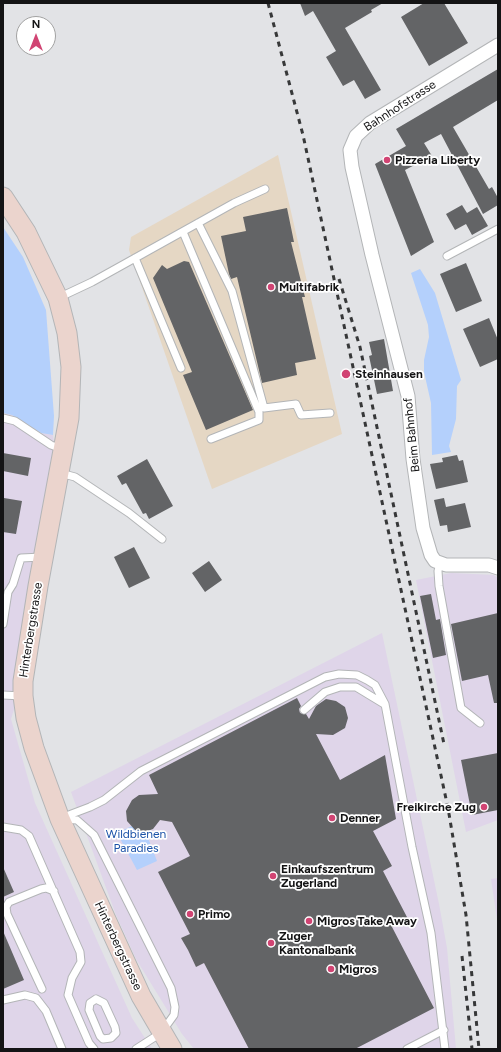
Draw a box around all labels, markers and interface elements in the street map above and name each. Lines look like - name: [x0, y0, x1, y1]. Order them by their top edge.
- north arrow: [16, 16, 56, 56]
- text: N: [32, 18, 40, 31]
- street label: Bahnhofstrasse: [361, 77, 439, 135]
- place label: Pizzeria Liberty: [395, 153, 480, 167]
- marker: Pizzeria Liberty: [382, 155, 392, 165]
- place label: Multifabrik: [279, 280, 339, 294]
- marker: Multifabrik: [266, 282, 276, 292]
- place label: Steinhausen: [355, 367, 423, 381]
- marker: Steinhausen: [340, 368, 352, 380]
- street label: Beim Bahnhof: [401, 397, 423, 473]
- street label: Hinterbergstrasse: [16, 581, 46, 679]
- place label: Freikirche Zug: [396, 800, 476, 814]
- marker: Freikirche Zug: [479, 802, 489, 812]
- place label: Denner: [340, 811, 380, 825]
- marker: Denner: [327, 813, 337, 823]
- park label: Wildbienen Paradies: [106, 827, 166, 855]
- place label: Einkaufszentrum Zugerland: [281, 862, 374, 890]
- marker: Einkaufszentrum Zugerland: [268, 871, 278, 881]
- street label: Hinterbergstrasse: [91, 899, 145, 993]
- place label: Primo: [198, 907, 230, 921]
- marker: Primo: [185, 909, 195, 919]
- place label: Migros Take Away: [317, 914, 417, 928]
- marker: Migros Take Away: [304, 916, 314, 926]
- place label: Zuger Kantonalbank: [279, 929, 355, 957]
- marker: Zuger Kantonalbank: [266, 938, 276, 948]
- place label: Migros: [339, 962, 377, 976]
- marker: Migros: [326, 964, 336, 974]

